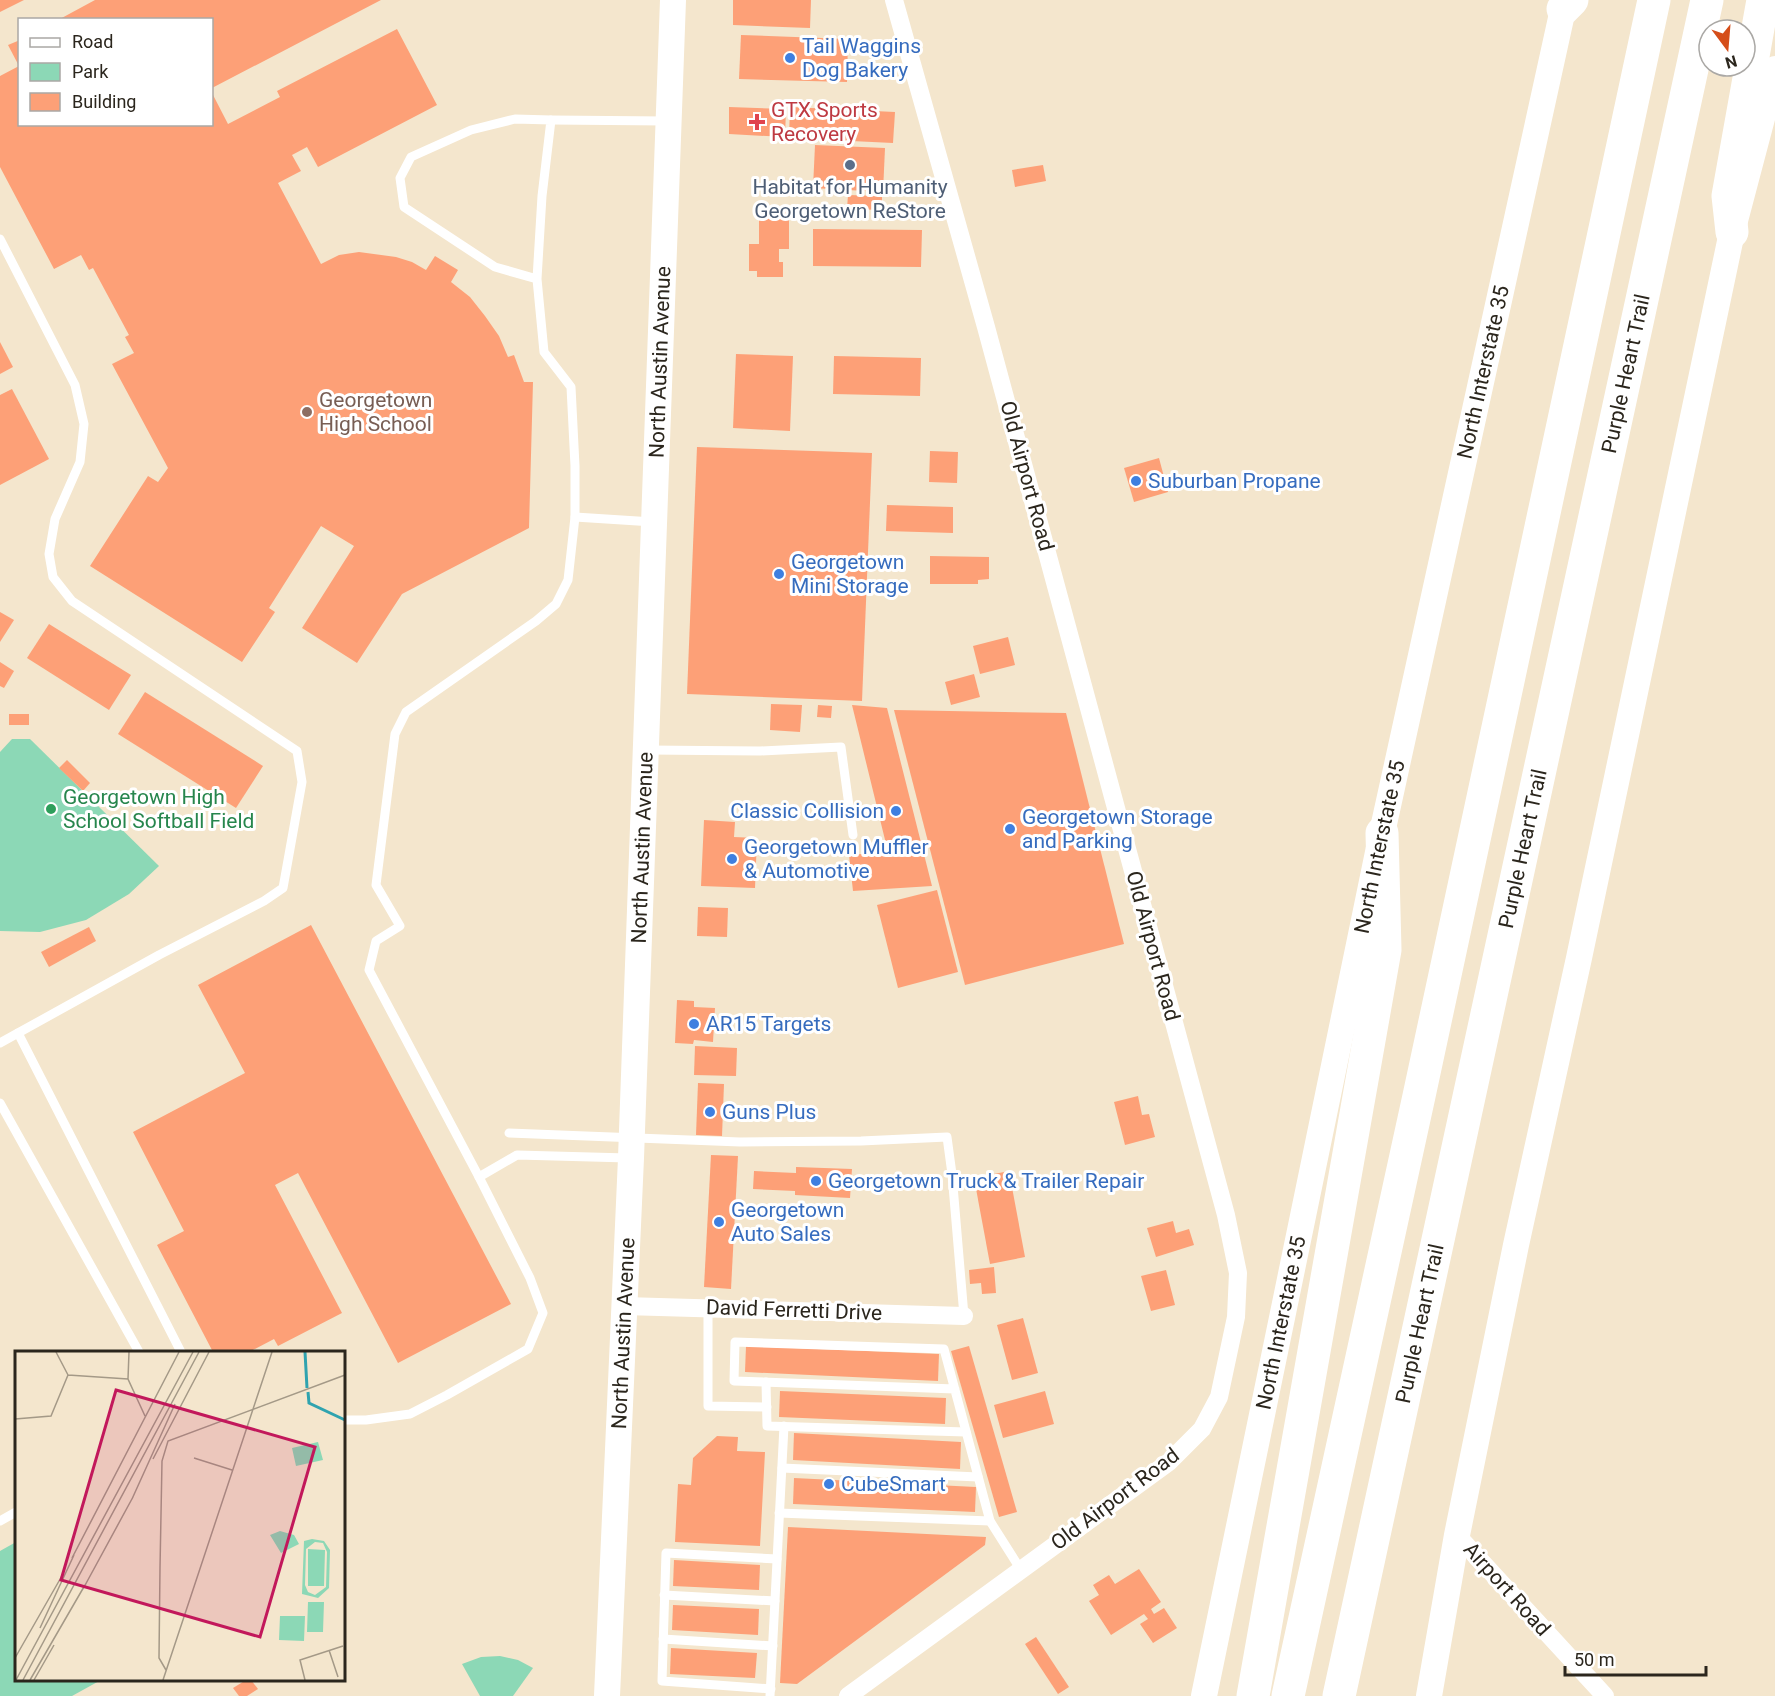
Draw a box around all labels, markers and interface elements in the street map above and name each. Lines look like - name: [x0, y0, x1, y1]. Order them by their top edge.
- legend: [18, 18, 213, 126]
- north arrow: [1697, 18, 1757, 78]
- text: Road: [72, 31, 113, 52]
- place label: Tail Waggins Dog Bakery: [802, 34, 921, 82]
- marker: Tail Waggins Dog Bakery: [783, 51, 797, 65]
- text: N: [1723, 51, 1739, 73]
- text: Park: [72, 61, 109, 82]
- text: Building: [72, 91, 136, 112]
- place label: GTX Sports Recovery: [771, 98, 878, 146]
- marker: GTX Sports Recovery: [748, 113, 766, 131]
- marker: Habitat for Humanity Georgetown ReStore: [843, 158, 857, 172]
- place label: Habitat for Humanity Georgetown ReStore: [752, 175, 948, 223]
- street label: North Austin Avenue: [644, 266, 675, 458]
- street label: North Interstate 35: [1453, 283, 1514, 461]
- street label: Purple Heart Trail: [1597, 292, 1655, 456]
- place label: Georgetown High School: [319, 388, 432, 436]
- street label: Old Airport Road: [995, 398, 1059, 554]
- marker: Georgetown High School: [300, 405, 314, 419]
- place label: Suburban Propane: [1148, 469, 1321, 493]
- marker: Suburban Propane: [1129, 474, 1143, 488]
- place label: Georgetown Mini Storage: [791, 550, 909, 598]
- marker: Georgetown Mini Storage: [772, 567, 786, 581]
- street label: North Austin Avenue: [627, 751, 658, 944]
- street label: North Interstate 35: [1350, 758, 1410, 936]
- street label: Purple Heart Trail: [1494, 767, 1552, 931]
- place label: Georgetown High School Softball Field: [63, 785, 254, 833]
- place label: Classic Collision: [730, 799, 884, 823]
- marker: Georgetown High School Softball Field: [44, 802, 58, 816]
- marker: Classic Collision: [889, 804, 903, 818]
- place label: Georgetown Storage and Parking: [1022, 805, 1213, 853]
- marker: Georgetown Storage and Parking: [1003, 822, 1017, 836]
- place label: Georgetown Muffler & Automotive: [744, 835, 929, 883]
- marker: Georgetown Muffler & Automotive: [725, 852, 739, 866]
- street label: Old Airport Road: [1121, 868, 1185, 1024]
- place label: AR15 Targets: [706, 1012, 831, 1036]
- marker: AR15 Targets: [687, 1017, 701, 1031]
- place label: Guns Plus: [722, 1100, 816, 1124]
- marker: Guns Plus: [703, 1105, 717, 1119]
- place label: Georgetown Truck & Trailer Repair: [828, 1169, 1144, 1193]
- marker: Georgetown Truck & Trailer Repair: [809, 1174, 823, 1188]
- place label: Georgetown Auto Sales: [731, 1198, 844, 1246]
- marker: Georgetown Auto Sales: [712, 1215, 726, 1229]
- street label: North Interstate 35: [1251, 1234, 1311, 1412]
- street label: North Austin Avenue: [607, 1237, 639, 1430]
- street label: Purple Heart Trail: [1391, 1242, 1449, 1405]
- street label: David Ferretti Drive: [705, 1295, 883, 1325]
- inset map: [15, 1351, 345, 1681]
- street label: Old Airport Road: [1046, 1443, 1184, 1555]
- place label: CubeSmart: [841, 1472, 946, 1496]
- marker: CubeSmart: [822, 1477, 836, 1491]
- street label: Airport Road: [1459, 1537, 1555, 1641]
- scale bar: [1565, 1639, 1706, 1677]
- text: 50 m: [1574, 1649, 1614, 1670]

